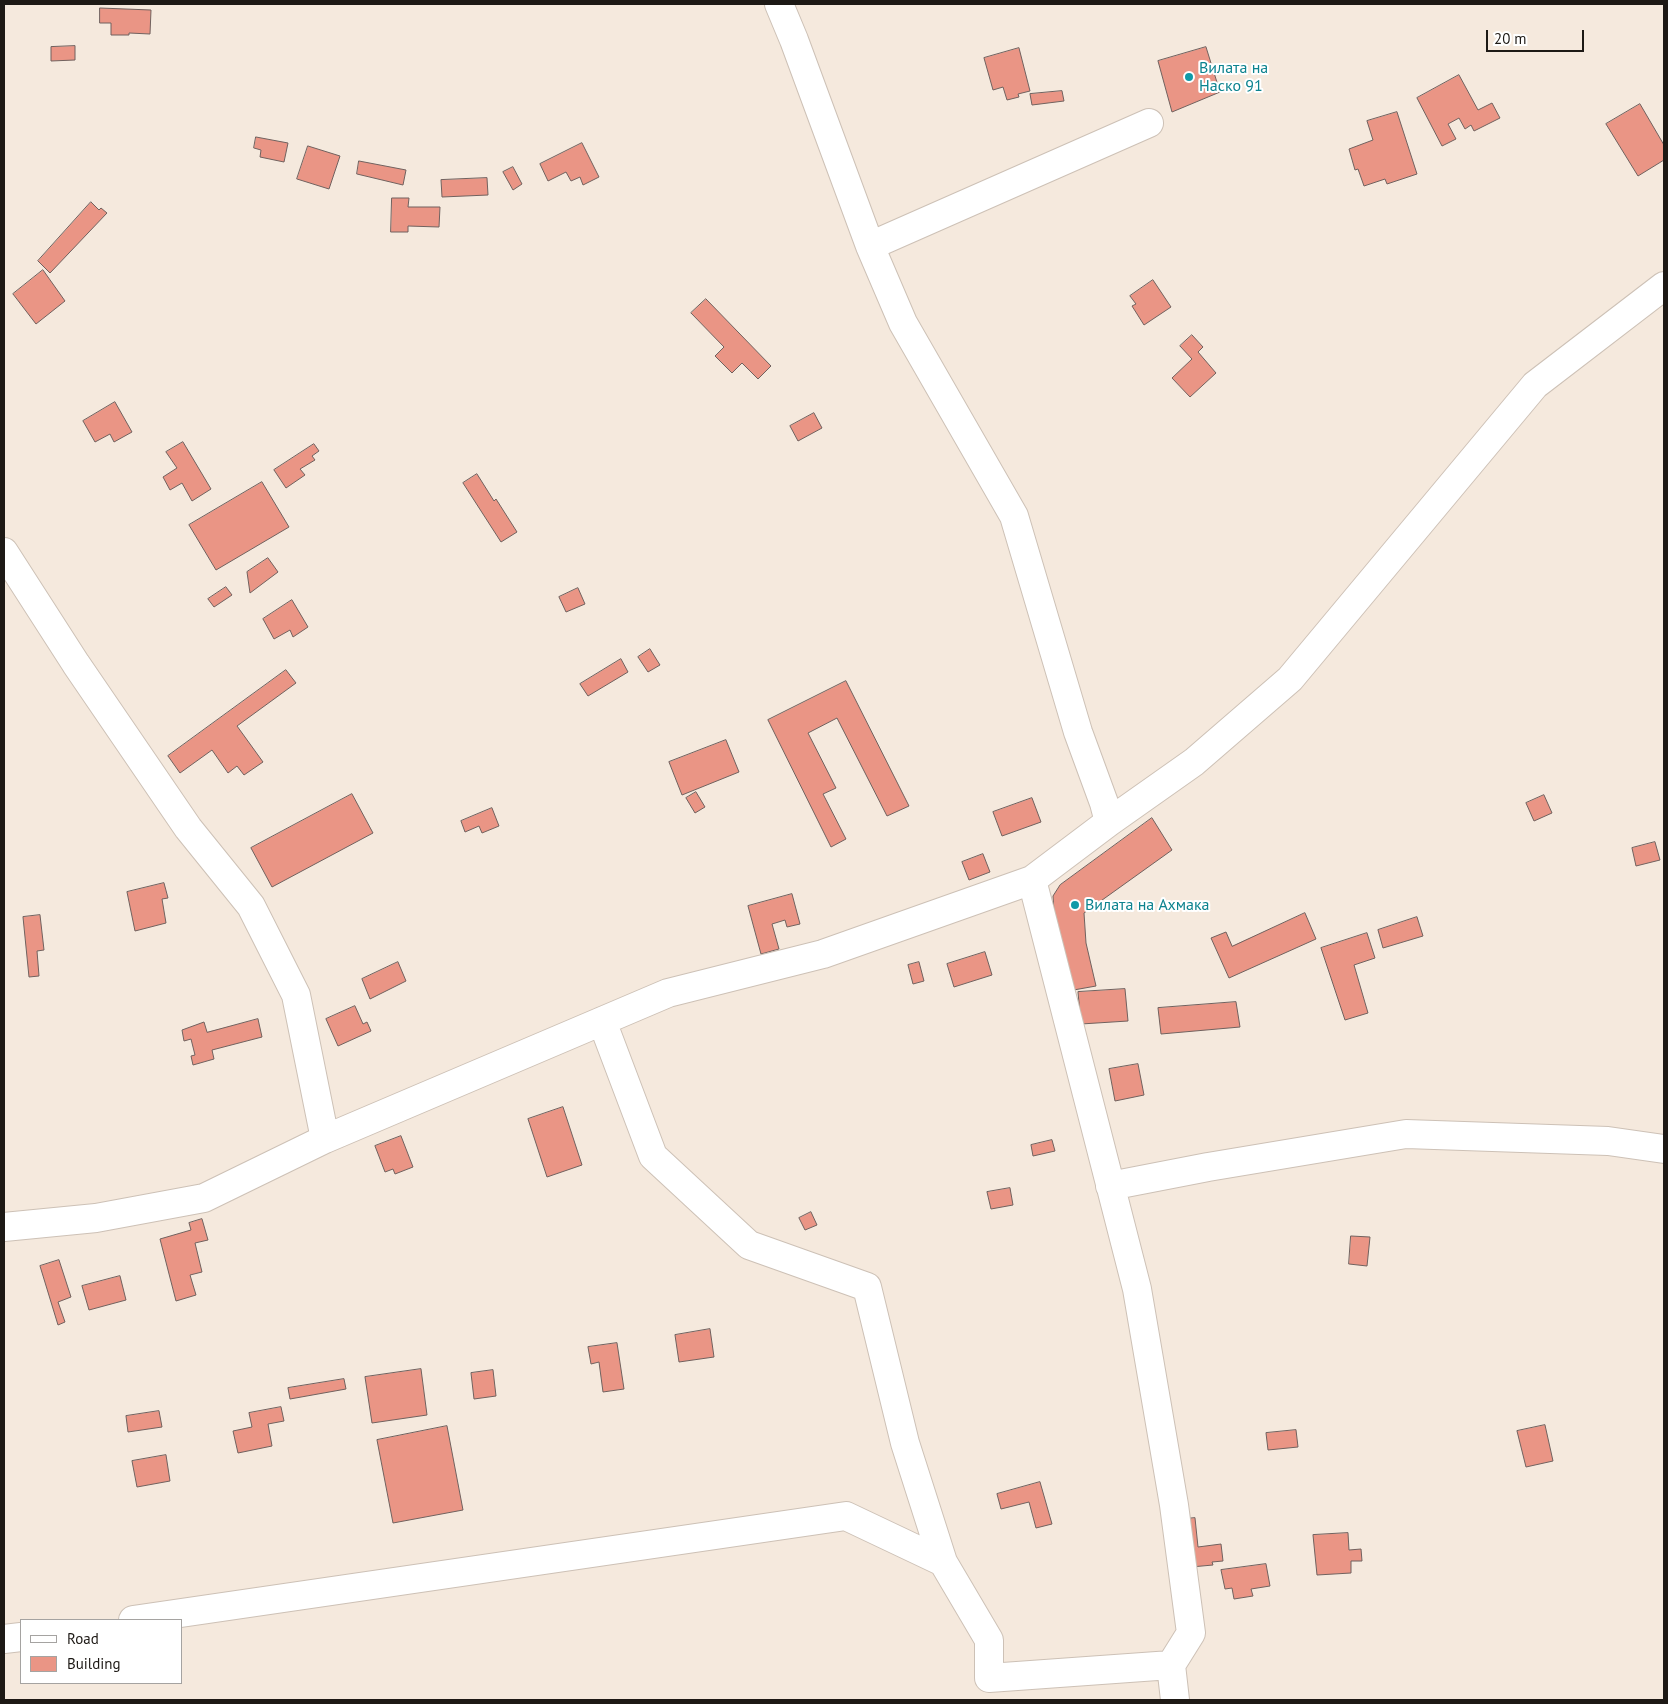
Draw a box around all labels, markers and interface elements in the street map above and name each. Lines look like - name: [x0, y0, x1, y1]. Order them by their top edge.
- scale bar: [1488, 20, 1586, 52]
- text: 20 m: [1494, 29, 1527, 48]
- place label: Вилата на Наско 91: [1199, 58, 1268, 96]
- marker: Вилата на Наско 91: [1183, 71, 1195, 83]
- place label: Вилата на Ахмака: [1085, 895, 1209, 915]
- marker: Вилата на Ахмака: [1069, 899, 1081, 911]
- legend: [20, 1619, 182, 1684]
- text: Road: [67, 1629, 99, 1648]
- text: Building: [67, 1654, 121, 1673]

